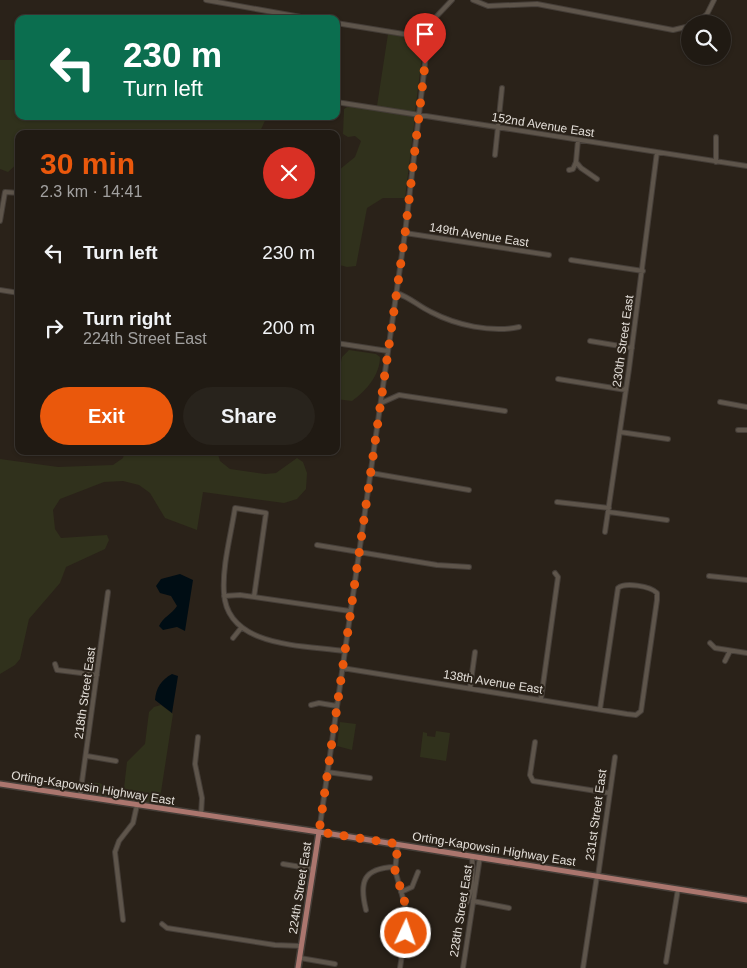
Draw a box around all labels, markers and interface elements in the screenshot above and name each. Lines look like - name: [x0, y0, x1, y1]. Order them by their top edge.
- pin: [404, 13, 446, 64]
- map controls: [681, 15, 731, 65]
- button: search: [681, 15, 731, 65]
- icon: arrive: [411, 20, 439, 48]
- icon: left: [40, 35, 105, 100]
- text: 230 m: [123, 35, 222, 74]
- text: Turn left: [123, 76, 203, 101]
- street label: 152nd Avenue East: [491, 110, 596, 140]
- text: 30 min: [40, 147, 135, 180]
- button: close: [263, 147, 315, 199]
- text: 2.3 km · 14:41: [40, 183, 142, 200]
- street label: 149th Avenue East: [428, 220, 530, 250]
- icon: left: [40, 239, 68, 267]
- text: Turn left: [83, 242, 158, 263]
- text: 230 m: [262, 242, 315, 263]
- street label: 230th Street East: [610, 293, 636, 388]
- text: Turn right: [83, 308, 171, 329]
- icon: right: [40, 314, 68, 342]
- text: 200 m: [262, 317, 315, 338]
- text: 224th Street East: [83, 330, 207, 347]
- button: Exit: [40, 387, 173, 445]
- button: Share: [183, 387, 315, 445]
- street label: 218th Street East: [72, 645, 98, 740]
- street label: 138th Avenue East: [442, 667, 544, 697]
- street label: Orting-Kapowsin Highway East: [10, 768, 176, 808]
- street label: 231st Street East: [583, 768, 609, 862]
- street label: Orting-Kapowsin Highway East: [411, 829, 577, 869]
- street label: 224th Street East: [286, 840, 314, 935]
- street label: 228th Street East: [447, 863, 475, 958]
- position arrow: [379, 906, 431, 958]

